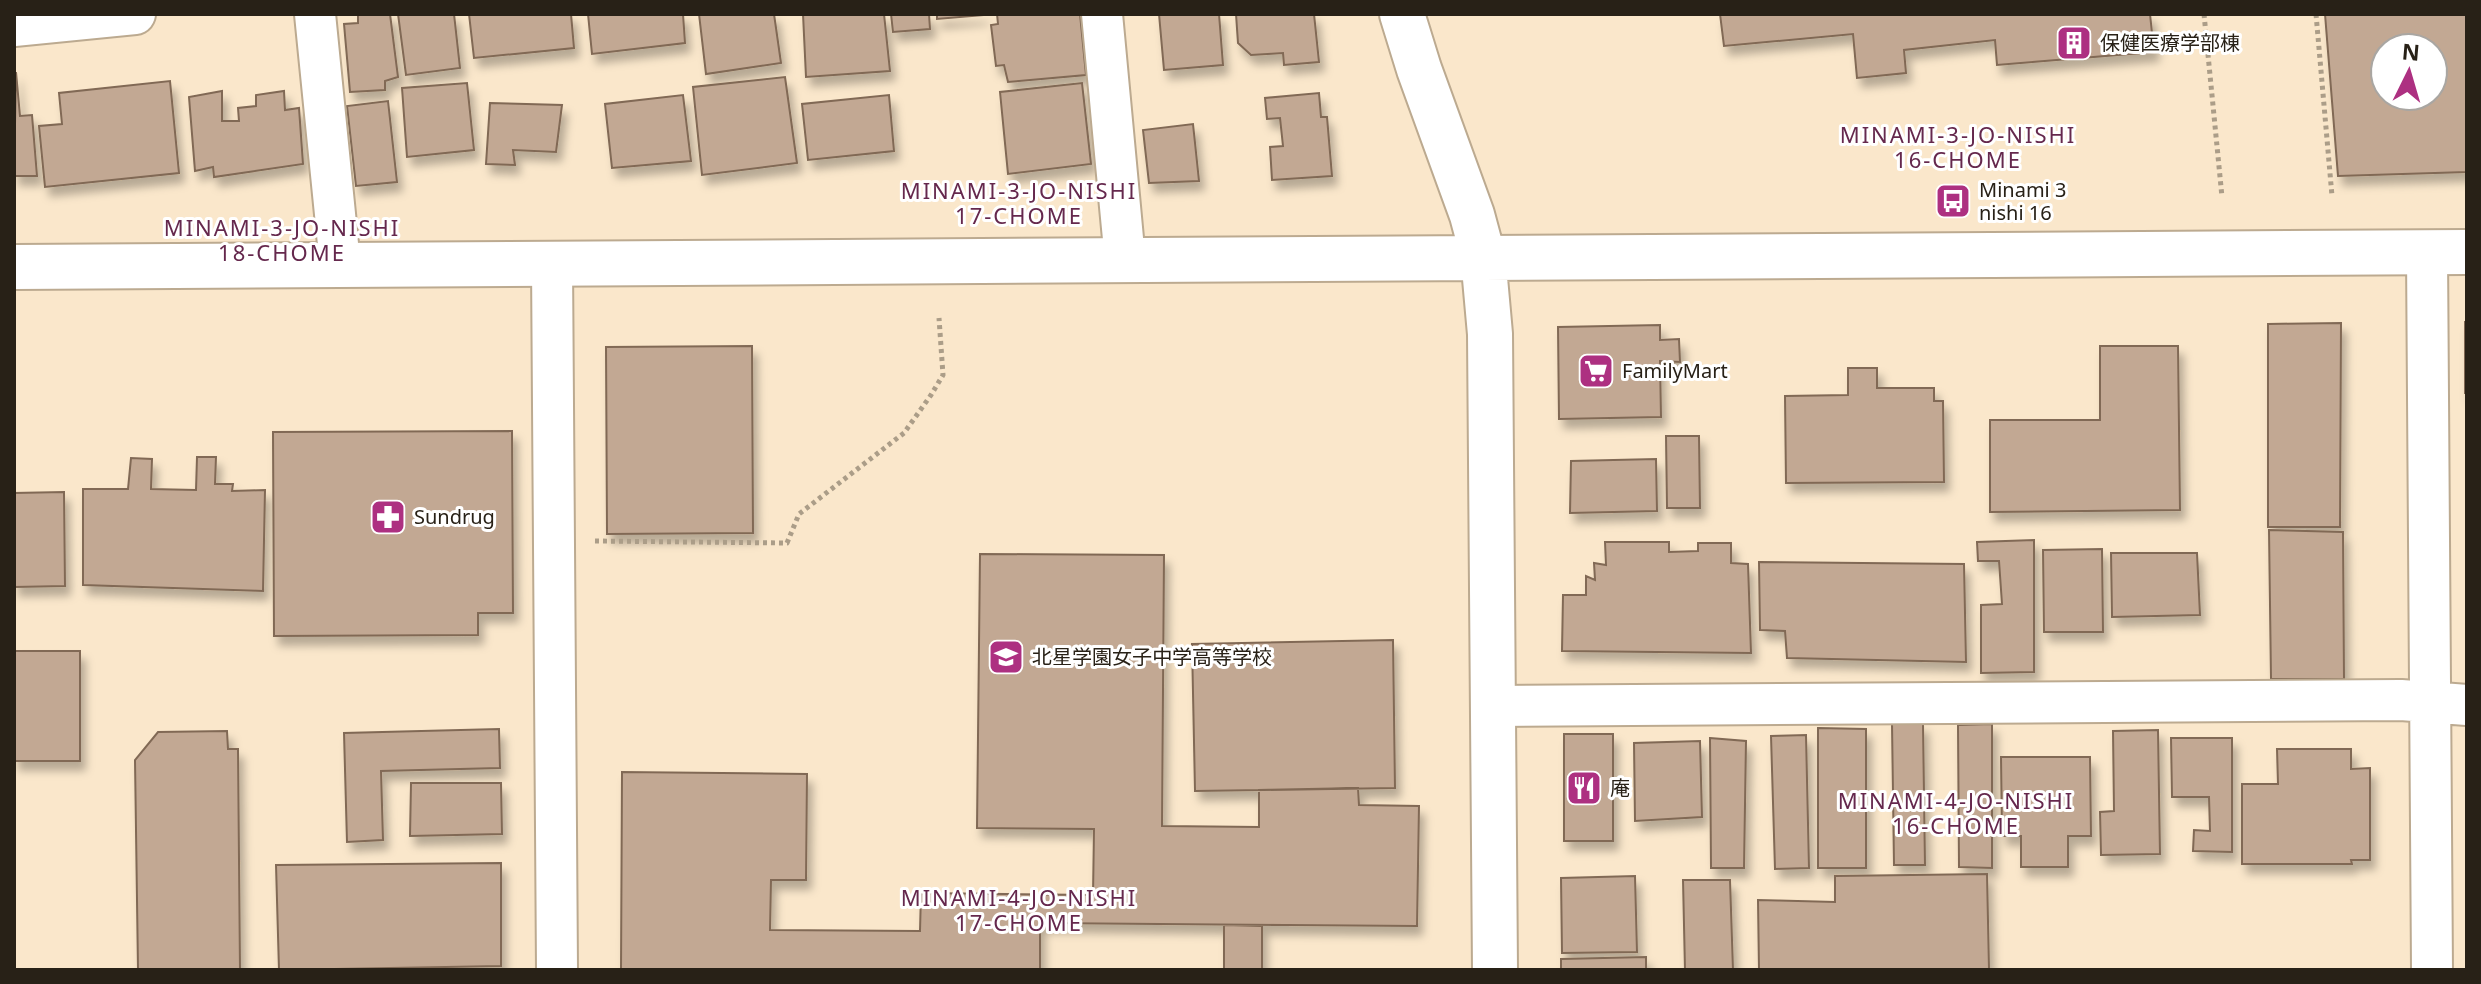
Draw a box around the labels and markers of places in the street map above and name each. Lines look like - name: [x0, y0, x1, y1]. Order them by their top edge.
- building icon: 保健医療学部棟: [2055, 24, 2093, 62]
- place label: 保健医療学部棟: [2100, 29, 2240, 56]
- place label: Minami 3 nishi 16: [1979, 176, 2066, 226]
- bus stop icon: Minami 3 nishi 16: [1934, 182, 1972, 220]
- supermarket icon: FamilyMart: [1577, 352, 1615, 390]
- place label: FamilyMart: [1622, 357, 1728, 384]
- pharmacy icon: Sundrug: [369, 498, 407, 536]
- place label: Sundrug: [414, 503, 495, 530]
- school or university icon: 北星学園女子中学高等学校: [987, 638, 1025, 676]
- place label: 北星学園女子中学高等学校: [1032, 643, 1272, 670]
- restaurant icon: 庵: [1565, 769, 1603, 807]
- place label: 庵: [1610, 774, 1630, 801]

